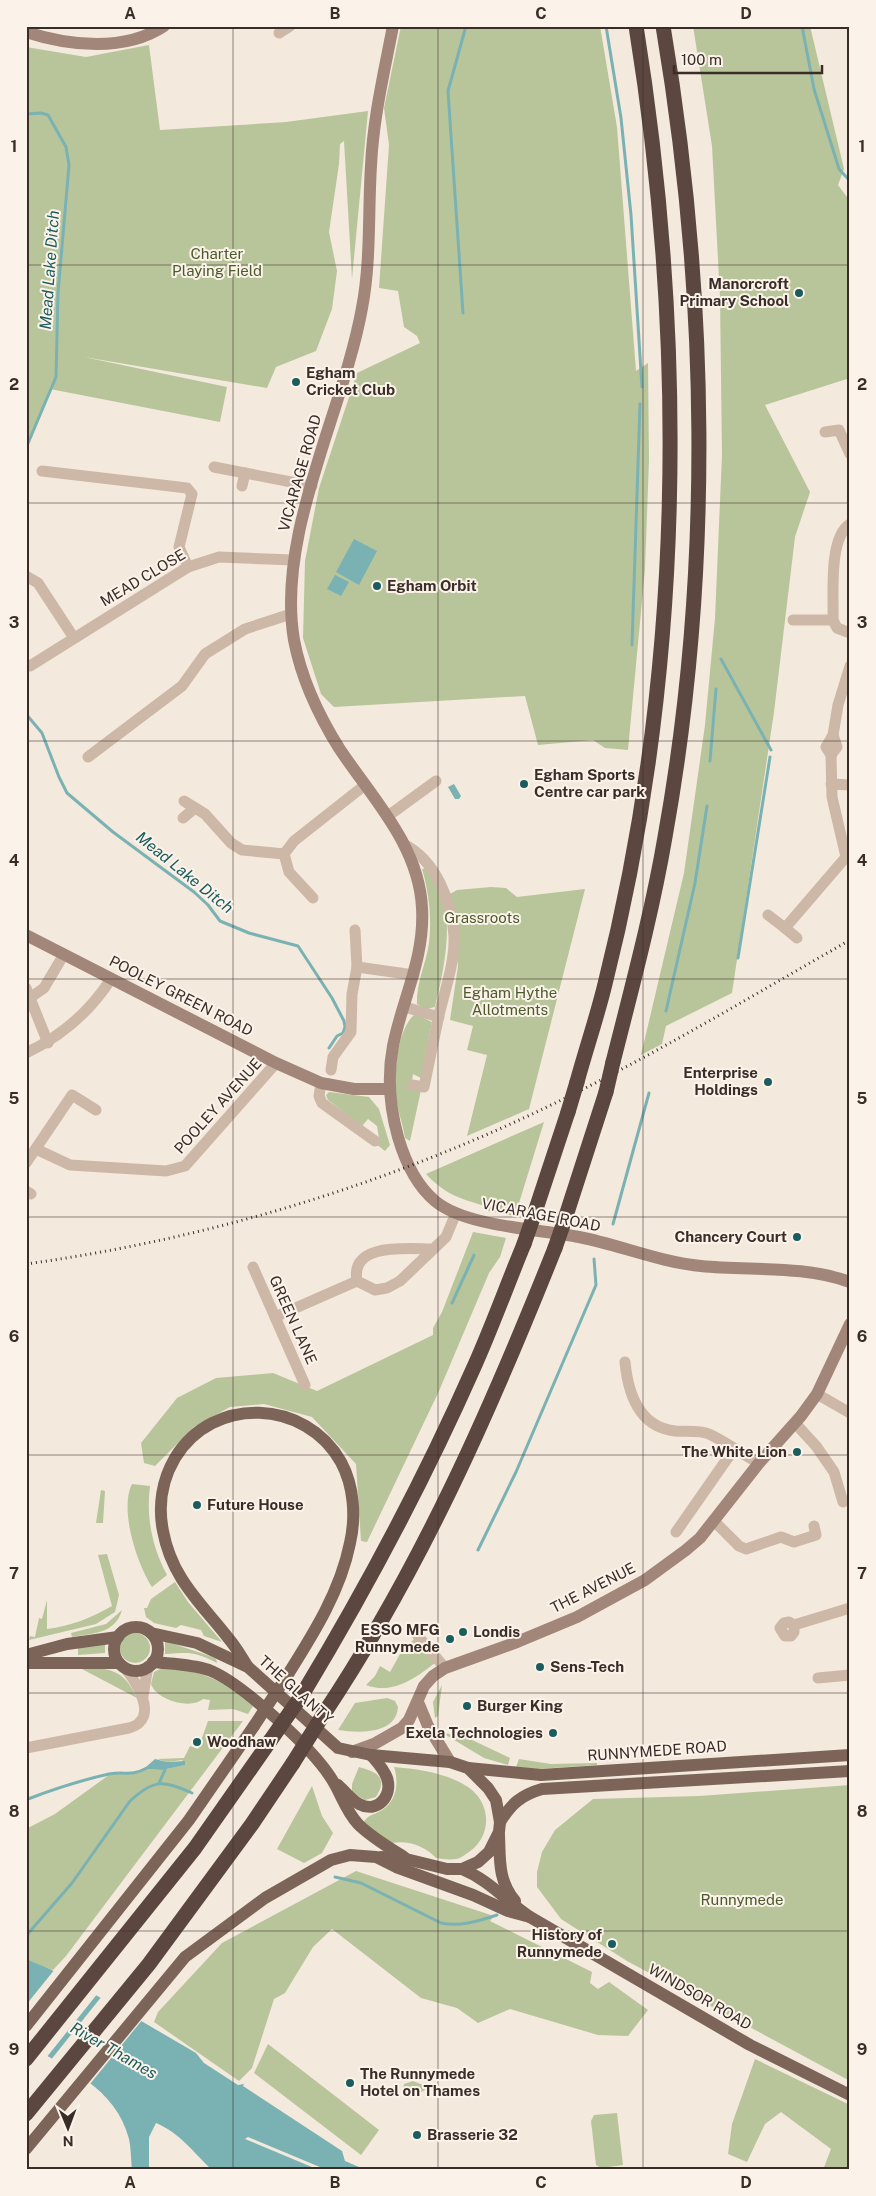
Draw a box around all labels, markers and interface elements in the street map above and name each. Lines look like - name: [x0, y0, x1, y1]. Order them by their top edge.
- text: A: [124, 4, 136, 23]
- text: B: [330, 4, 341, 23]
- text: C: [535, 4, 547, 23]
- text: D: [740, 4, 752, 23]
- scale bar: [674, 42, 821, 74]
- text: 100 m: [681, 51, 722, 68]
- text: 1: [11, 137, 17, 156]
- text: 1: [859, 137, 865, 156]
- water label: Mead Lake Ditch: [36, 210, 63, 330]
- park label: Charter Playing Field: [172, 245, 262, 279]
- place label: Manorcroft Primary School: [679, 275, 789, 309]
- marker: Manorcroft Primary School: [793, 287, 805, 299]
- place label: Egham Cricket Club: [306, 364, 395, 398]
- text: 2: [9, 375, 19, 394]
- text: 2: [857, 375, 867, 394]
- marker: Egham Cricket Club: [290, 376, 302, 388]
- street label: VICARAGE ROAD: [275, 412, 324, 533]
- street label: MEAD CLOSE: [97, 546, 188, 610]
- place label: Egham Orbit: [387, 577, 477, 594]
- marker: Egham Orbit: [371, 580, 383, 592]
- text: 3: [9, 613, 19, 632]
- text: 3: [857, 613, 867, 632]
- place label: Egham Sports Centre car park: [534, 766, 645, 800]
- marker: Egham Sports Centre car park: [518, 778, 530, 790]
- water label: Mead Lake Ditch: [132, 827, 237, 917]
- text: 4: [9, 851, 20, 870]
- text: 4: [857, 851, 868, 870]
- park label: Grassroots: [444, 909, 520, 926]
- street label: POOLEY GREEN ROAD: [107, 952, 256, 1039]
- park label: Egham Hythe Allotments: [463, 984, 557, 1018]
- street label: POOLEY AVENUE: [171, 1055, 265, 1157]
- place label: Enterprise Holdings: [683, 1064, 758, 1098]
- marker: Enterprise Holdings: [762, 1076, 774, 1088]
- text: 5: [9, 1089, 20, 1108]
- text: 5: [857, 1089, 868, 1108]
- street label: VICARAGE ROAD: [480, 1195, 602, 1234]
- place label: Chancery Court: [674, 1228, 787, 1245]
- marker: Chancery Court: [791, 1231, 803, 1243]
- street label: GREEN LANE: [266, 1273, 321, 1367]
- text: 6: [9, 1327, 19, 1346]
- text: 6: [857, 1327, 867, 1346]
- place label: The White Lion: [682, 1443, 787, 1460]
- marker: The White Lion: [791, 1446, 803, 1458]
- place label: Future House: [207, 1496, 304, 1513]
- marker: Future House: [191, 1499, 203, 1511]
- street label: THE AVENUE: [548, 1559, 638, 1616]
- text: 7: [9, 1564, 19, 1583]
- text: 7: [857, 1564, 867, 1583]
- place label: ESSO MFG Runnymede: [355, 1621, 440, 1655]
- place label: Londis: [473, 1623, 520, 1640]
- marker: Londis: [457, 1626, 469, 1638]
- marker: ESSO MFG Runnymede: [444, 1633, 456, 1645]
- street label: THE GLANTY: [256, 1652, 337, 1727]
- place label: Sens-Tech: [550, 1658, 624, 1675]
- marker: Sens-Tech: [534, 1661, 546, 1673]
- place label: Burger King: [477, 1697, 563, 1714]
- marker: Burger King: [461, 1700, 473, 1712]
- place label: Exela Technologies: [405, 1724, 543, 1741]
- marker: Exela Technologies: [547, 1727, 559, 1739]
- place label: Woodhaw: [207, 1733, 276, 1750]
- marker: Woodhaw: [191, 1736, 203, 1748]
- street label: RUNNYMEDE ROAD: [587, 1737, 727, 1764]
- text: 8: [9, 1802, 20, 1821]
- text: 8: [857, 1802, 868, 1821]
- park label: Runnymede: [701, 1891, 783, 1908]
- place label: History of Runnymede: [517, 1926, 602, 1960]
- marker: History of Runnymede: [606, 1938, 618, 1950]
- street label: WINDSOR ROAD: [646, 1960, 755, 2033]
- water label: River Thames: [67, 2018, 161, 2083]
- text: 9: [9, 2040, 19, 2059]
- text: 9: [857, 2040, 867, 2059]
- place label: The Runnymede Hotel on Thames: [360, 2065, 480, 2099]
- marker: The Runnymede Hotel on Thames: [344, 2077, 356, 2089]
- north arrow: [42, 2104, 92, 2154]
- place label: Brasserie 32: [427, 2126, 518, 2143]
- marker: Brasserie 32: [411, 2129, 423, 2141]
- text: N: [63, 2133, 74, 2149]
- text: A: [124, 2173, 136, 2192]
- text: B: [330, 2173, 341, 2192]
- text: C: [535, 2173, 547, 2192]
- text: D: [740, 2173, 752, 2192]

